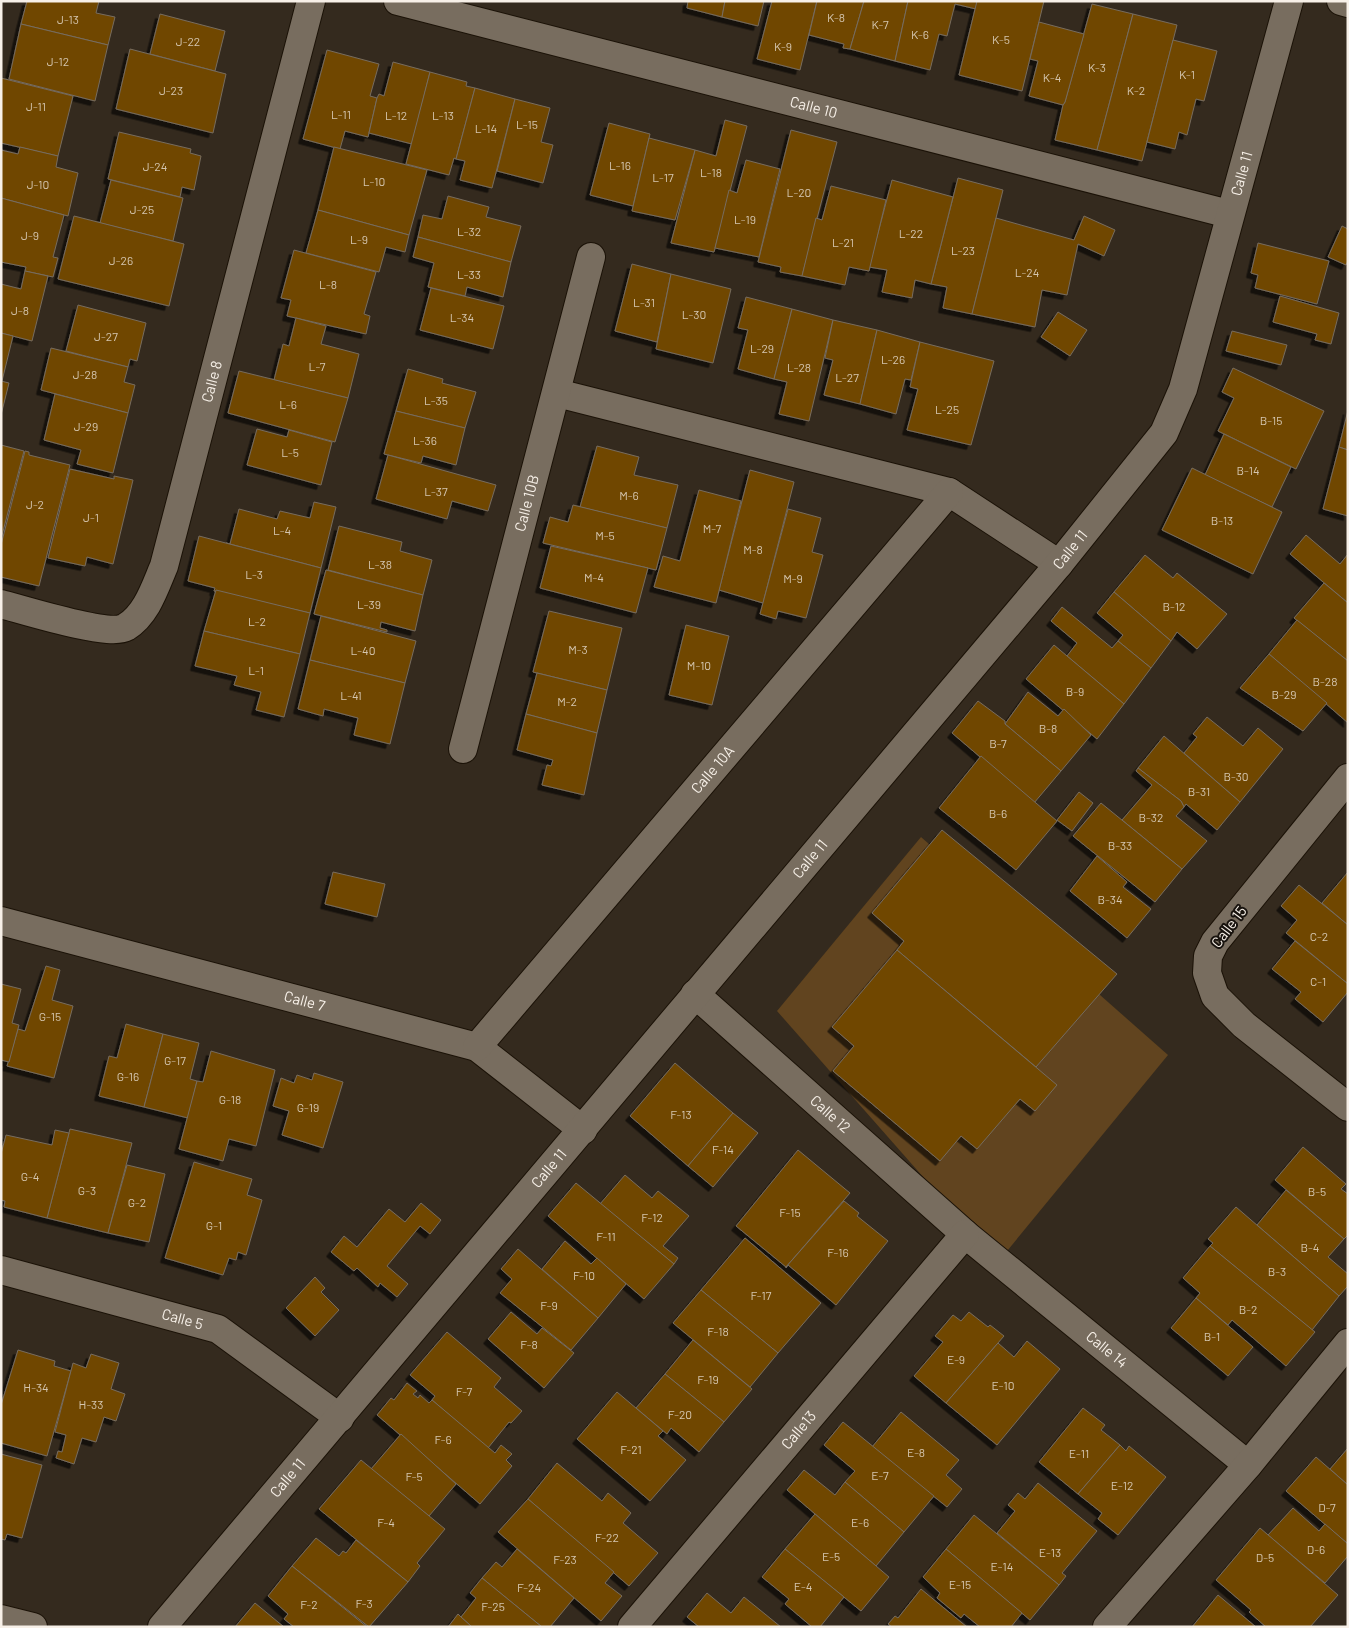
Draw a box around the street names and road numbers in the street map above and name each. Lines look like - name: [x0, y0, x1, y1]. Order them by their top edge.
- street label: Calle 10: [788, 92, 839, 121]
- street label: Calle 11: [1226, 149, 1256, 197]
- street label: Calle 8: [197, 359, 225, 404]
- street label: Calle 10B: [510, 473, 542, 533]
- street label: Calle 11: [1048, 526, 1091, 572]
- street label: Calle 10A: [687, 741, 738, 797]
- street label: Calle 11: [788, 835, 831, 881]
- street label: Calle 15: [1207, 902, 1250, 951]
- street label: Calle 7: [282, 986, 327, 1014]
- street label: Calle 12: [807, 1091, 855, 1136]
- street label: Calle 11: [527, 1145, 570, 1191]
- street label: Calle 5: [160, 1304, 205, 1333]
- street label: Calle 14: [1083, 1327, 1132, 1371]
- street label: Calle13: [777, 1407, 819, 1452]
- street label: Calle 11: [266, 1454, 308, 1500]

